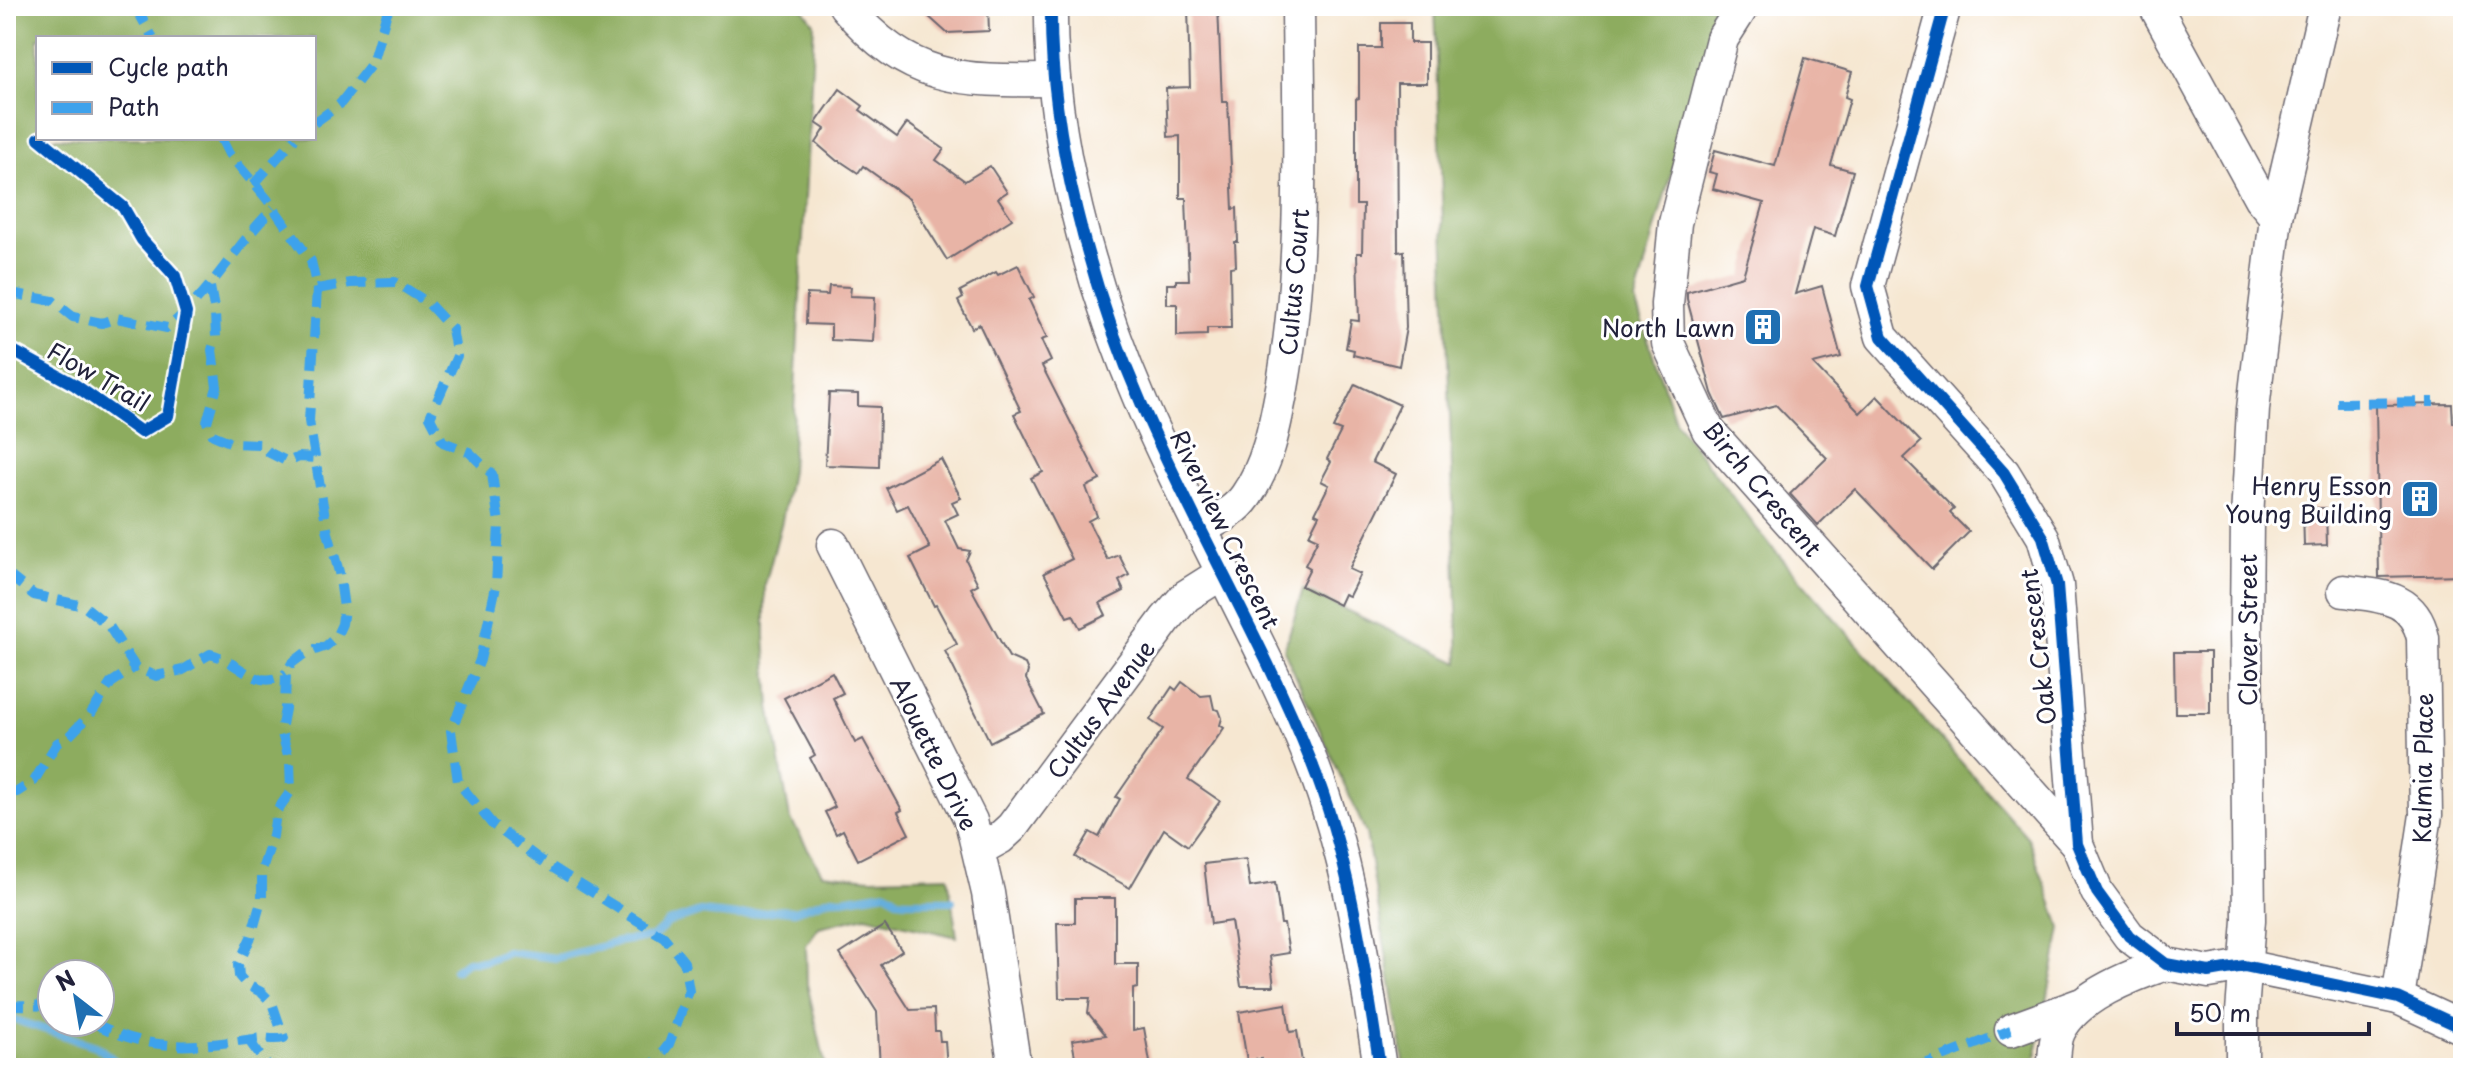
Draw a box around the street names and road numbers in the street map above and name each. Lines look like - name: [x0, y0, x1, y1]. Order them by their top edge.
- street label: Cultus Court: [1269, 207, 1317, 357]
- street label: Flow Trail: [41, 332, 157, 420]
- street label: Birch Crescent: [1695, 412, 1831, 564]
- street label: Riverview Crescent: [1162, 423, 1290, 635]
- street label: Clover Street: [2229, 554, 2265, 706]
- street label: Oak Crescent: [2010, 567, 2064, 727]
- street label: Cultus Avenue: [1037, 632, 1163, 786]
- street label: Alouette Drive: [882, 670, 988, 836]
- street label: Kalmia Place: [2403, 692, 2441, 844]

